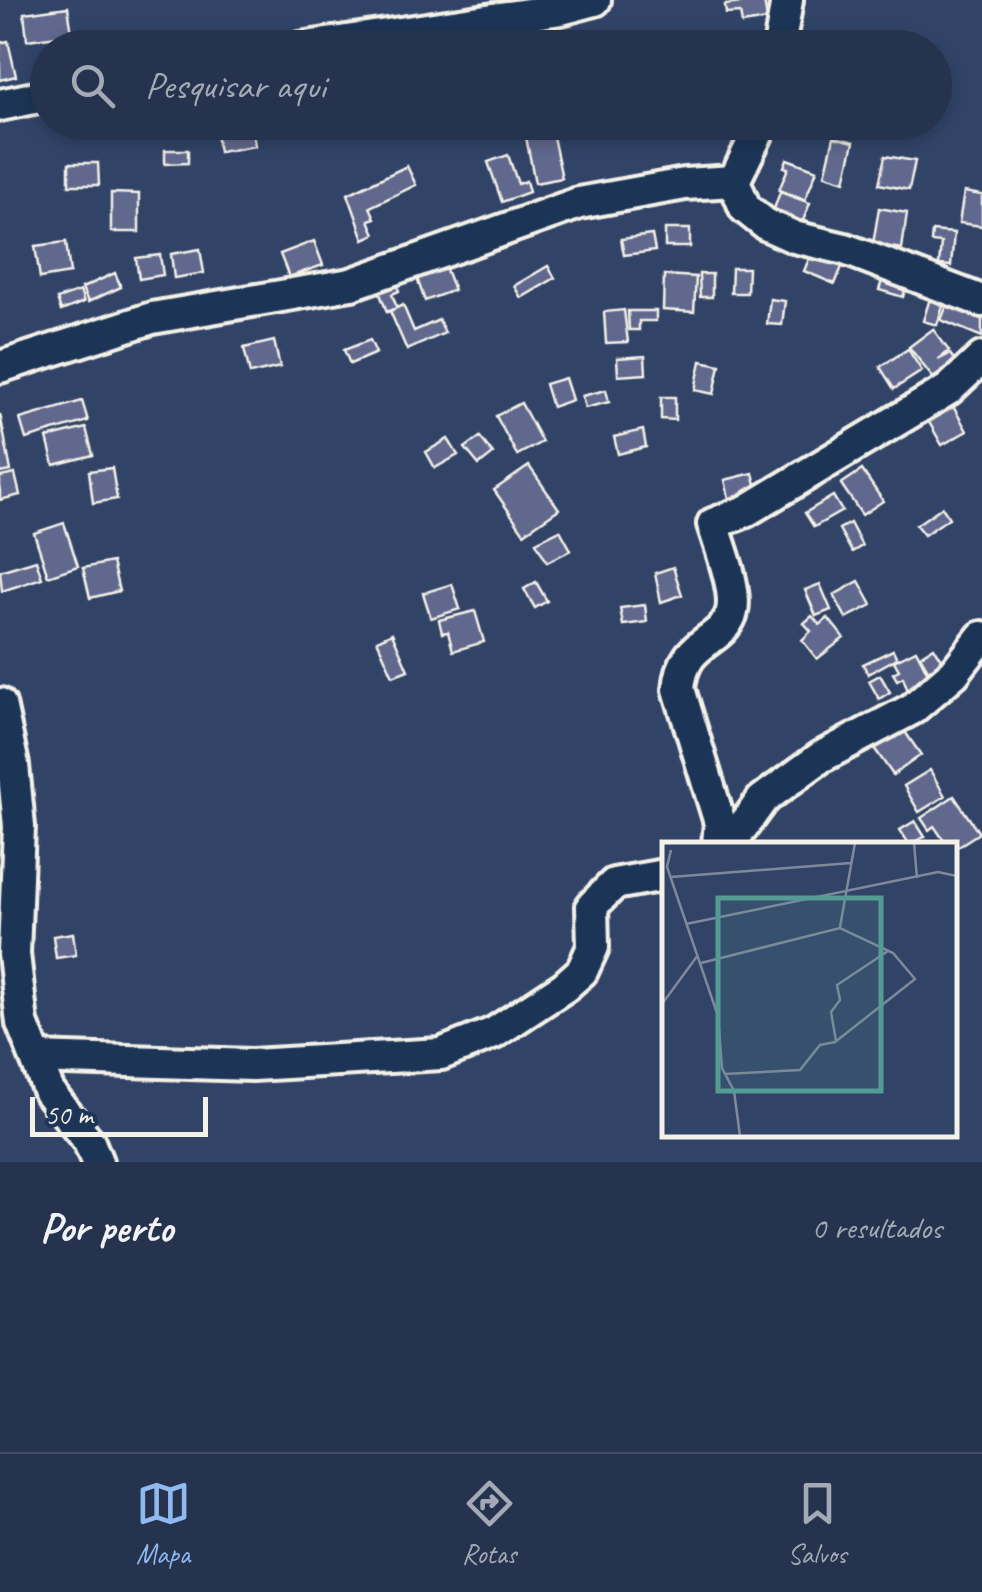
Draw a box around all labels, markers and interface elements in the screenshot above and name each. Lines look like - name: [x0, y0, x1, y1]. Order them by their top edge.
- search box: [30, 30, 952, 140]
- icon: search: [65, 58, 120, 113]
- text: Pesquisar aqui: [145, 62, 326, 109]
- inset map: [662, 842, 957, 1137]
- scale bar: [30, 1092, 208, 1136]
- text: 50 m: [45, 1097, 93, 1132]
- text: Por perto: [40, 1201, 173, 1254]
- text: 0 resultados: [811, 1207, 942, 1248]
- tab: Mapa: [136, 1476, 191, 1571]
- tab: Rotas: [462, 1476, 517, 1571]
- tab: Salvos: [788, 1476, 847, 1571]

